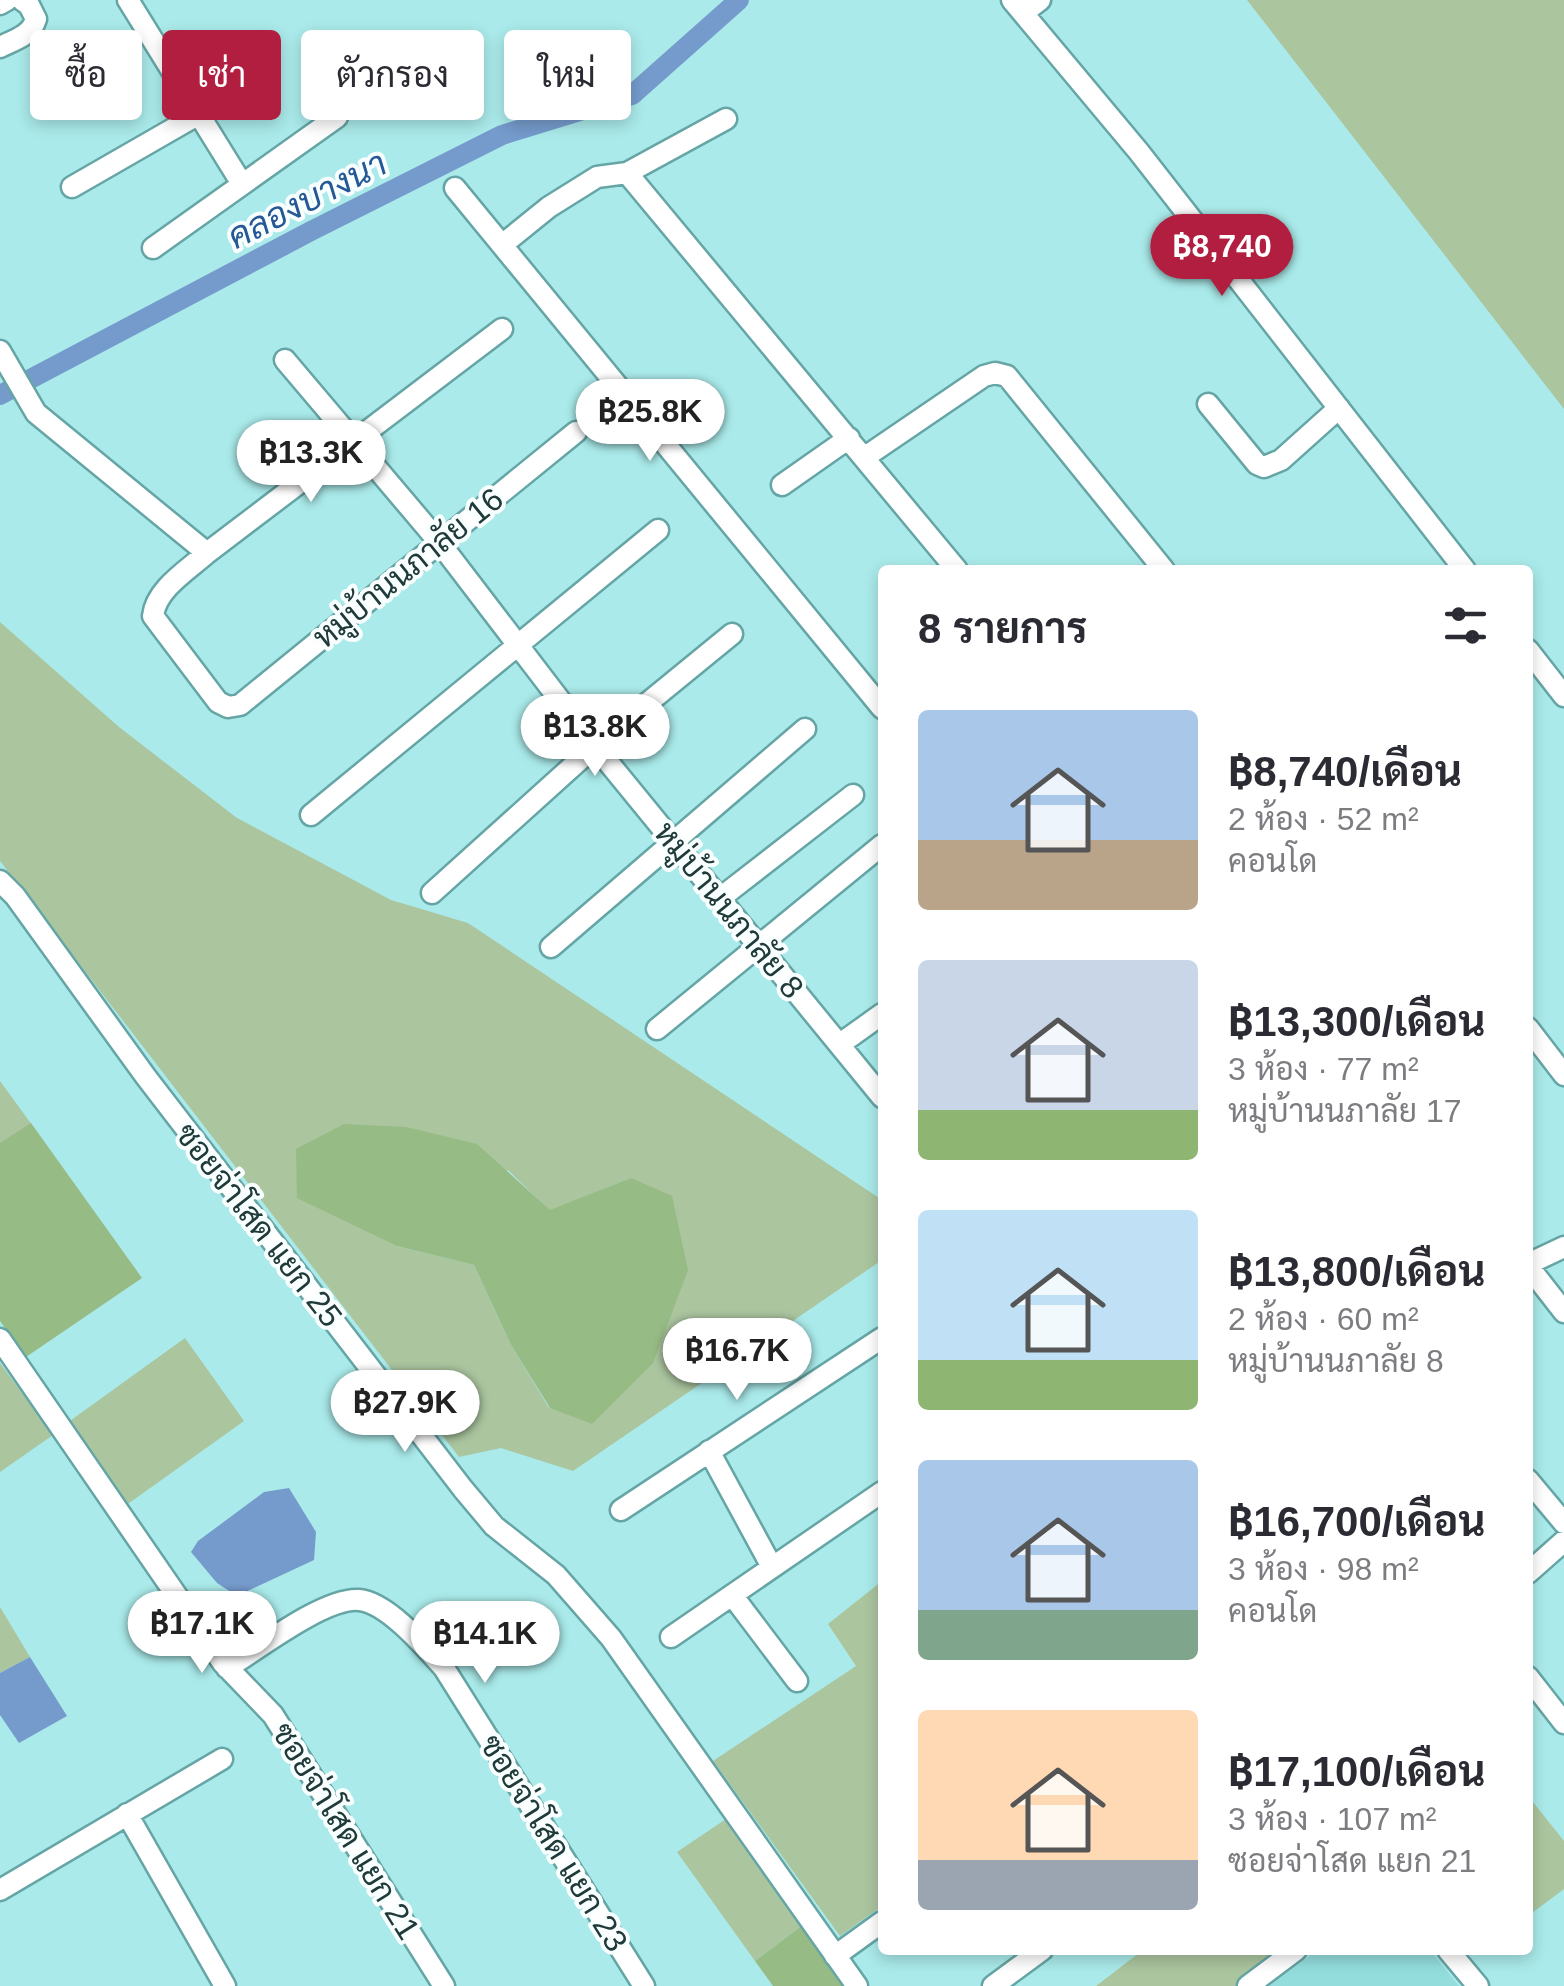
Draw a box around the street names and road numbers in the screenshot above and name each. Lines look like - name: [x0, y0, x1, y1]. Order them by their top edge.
- street label: หมู่บ้านนภาลัย 16: [304, 478, 513, 659]
- street label: หมู่บ้านนภาลัย 8: [644, 813, 813, 1008]
- street label: ซอยจ่าโสด แยก 25: [168, 1114, 352, 1334]
- street label: ซอยจ่าโสด แยก 21: [265, 1715, 430, 1946]
- street label: ซอยจ่าโสด แยก 23: [473, 1727, 638, 1958]

